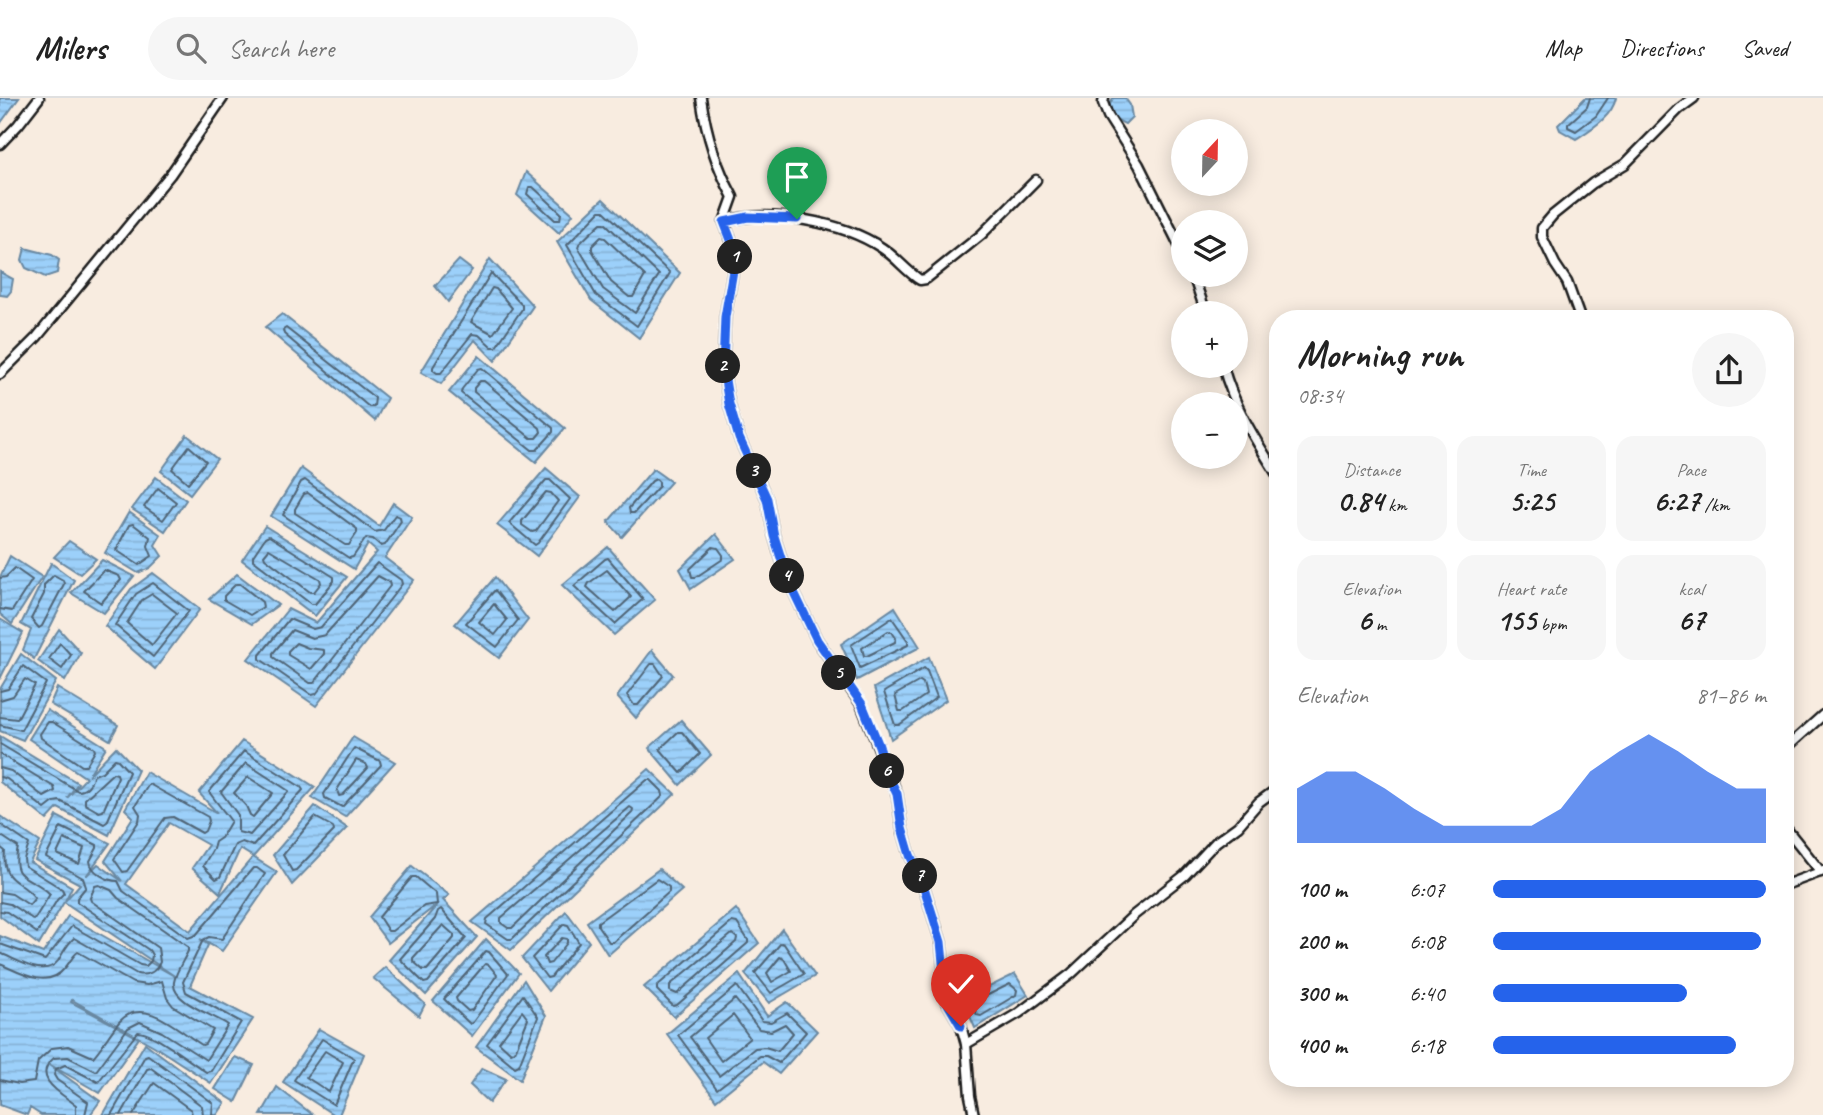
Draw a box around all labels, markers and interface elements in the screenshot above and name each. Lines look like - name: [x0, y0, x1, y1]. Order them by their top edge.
- search box: [148, 17, 638, 80]
- text: Milers: [35, 27, 106, 69]
- icon: search: [172, 29, 210, 67]
- text: Search here: [228, 32, 334, 65]
- text: Map: [1545, 33, 1582, 63]
- text: Directions: [1620, 33, 1703, 63]
- text: Saved: [1741, 33, 1788, 63]
- north arrow: [1171, 119, 1248, 196]
- map controls: [1171, 119, 1248, 469]
- pin: [767, 147, 827, 219]
- icon: arrive: [778, 158, 816, 196]
- button: layers: [1171, 210, 1248, 287]
- pin: 1: [718, 240, 752, 274]
- text: 1: [730, 244, 739, 268]
- button: +: [1171, 301, 1248, 378]
- text: Morning run: [1297, 331, 1463, 378]
- button: share: [1692, 333, 1766, 407]
- pin: 2: [706, 348, 740, 384]
- text: 2: [718, 353, 727, 377]
- text: 08:34: [1297, 381, 1343, 410]
- button: −: [1171, 392, 1248, 469]
- pin: 3: [736, 454, 772, 488]
- text: 3: [749, 458, 758, 482]
- text: Distance: [1343, 458, 1400, 482]
- text: Time: [1517, 458, 1546, 482]
- text: Pace: [1677, 458, 1706, 482]
- text: 0.84: [1337, 482, 1383, 520]
- text: 5:25: [1509, 482, 1554, 520]
- text: 6:27: [1653, 482, 1700, 520]
- text: km: [1383, 493, 1407, 517]
- text: /km: [1700, 493, 1729, 517]
- pin: 4: [770, 559, 804, 594]
- text: 4: [782, 563, 791, 587]
- text: Elevation: [1343, 577, 1401, 601]
- text: Heart rate: [1497, 577, 1566, 601]
- text: kcal: [1679, 577, 1704, 601]
- text: 6: [1357, 601, 1371, 639]
- text: 155: [1496, 601, 1536, 639]
- text: 67: [1677, 601, 1705, 639]
- text: m: [1371, 612, 1387, 636]
- text: bpm: [1536, 612, 1567, 636]
- pin: 5: [822, 656, 856, 690]
- text: 5: [834, 660, 843, 684]
- text: Elevation: [1297, 681, 1368, 710]
- text: 81–86 m: [1696, 681, 1766, 710]
- pin: 6: [870, 754, 904, 788]
- text: 6: [882, 758, 891, 782]
- pin: 7: [902, 858, 937, 894]
- text: 7: [915, 863, 924, 887]
- text: 100 m: [1297, 875, 1347, 904]
- text: 6:07: [1409, 875, 1445, 904]
- text: 200 m: [1297, 927, 1347, 956]
- text: 6:08: [1409, 927, 1445, 956]
- pin: [931, 954, 991, 1026]
- icon: check: [942, 965, 980, 1003]
- text: 300 m: [1297, 979, 1347, 1008]
- text: 6:40: [1409, 979, 1445, 1008]
- text: 400 m: [1297, 1031, 1347, 1060]
- text: 6:18: [1409, 1031, 1445, 1060]

